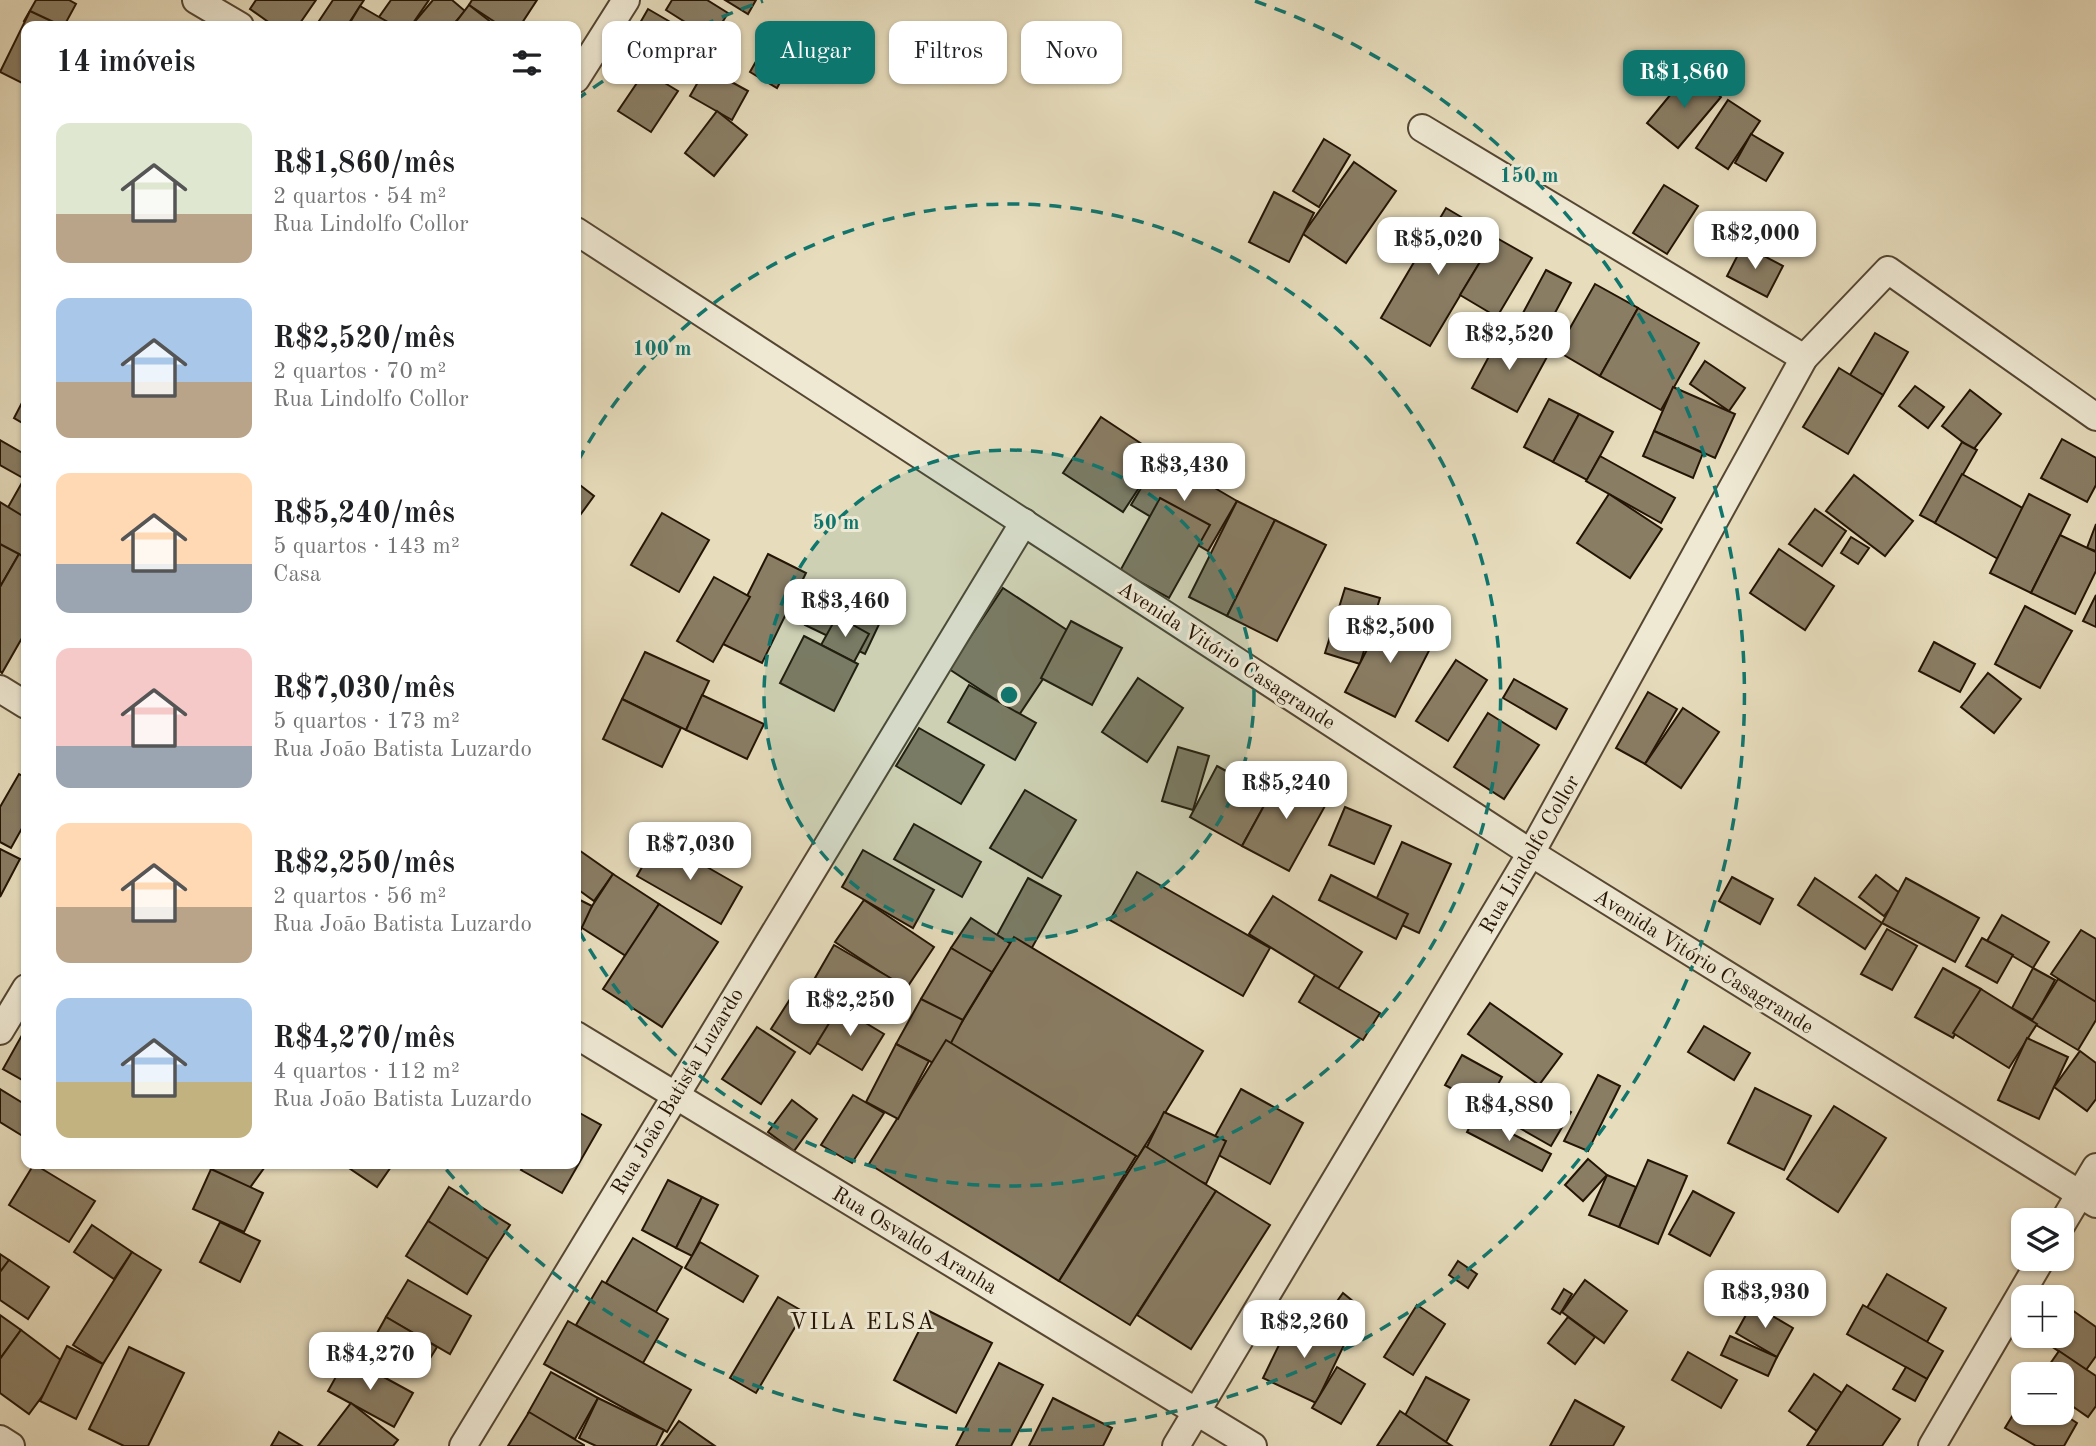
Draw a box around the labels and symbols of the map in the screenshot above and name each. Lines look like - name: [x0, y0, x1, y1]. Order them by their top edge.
- pin: R$1,860: [1619, 50, 1749, 110]
- text: 150 m: [1499, 166, 1559, 187]
- pin: R$2,000: [1690, 212, 1820, 271]
- pin: R$5,020: [1373, 218, 1503, 277]
- pin: R$2,520: [1444, 312, 1574, 372]
- text: 100 m: [632, 339, 692, 360]
- pin: R$3,430: [1119, 444, 1249, 503]
- text: 50 m: [812, 513, 860, 534]
- street label: Avenida Vitório Casagrande: [1114, 578, 1339, 734]
- pin: R$3,460: [780, 580, 910, 639]
- pin: R$2,500: [1325, 606, 1455, 665]
- centre of rings: [997, 683, 1021, 707]
- pin: R$5,240: [1221, 762, 1351, 821]
- street label: Rua Lindolfo Collor: [1477, 772, 1584, 937]
- pin: R$7,030: [625, 822, 755, 882]
- street label: Avenida Vitório Casagrande: [1590, 886, 1817, 1039]
- pin: R$2,250: [785, 978, 915, 1038]
- street label: Rua João Batista Luzardo: [608, 985, 748, 1199]
- pin: R$4,880: [1444, 1084, 1574, 1143]
- street label: Rua Osvaldo Aranha: [828, 1184, 1000, 1299]
- pin: R$3,930: [1700, 1270, 1830, 1330]
- pin: R$2,260: [1239, 1300, 1369, 1360]
- district label: VILA ELSA: [790, 1311, 936, 1334]
- pin: R$4,270: [305, 1332, 435, 1392]

